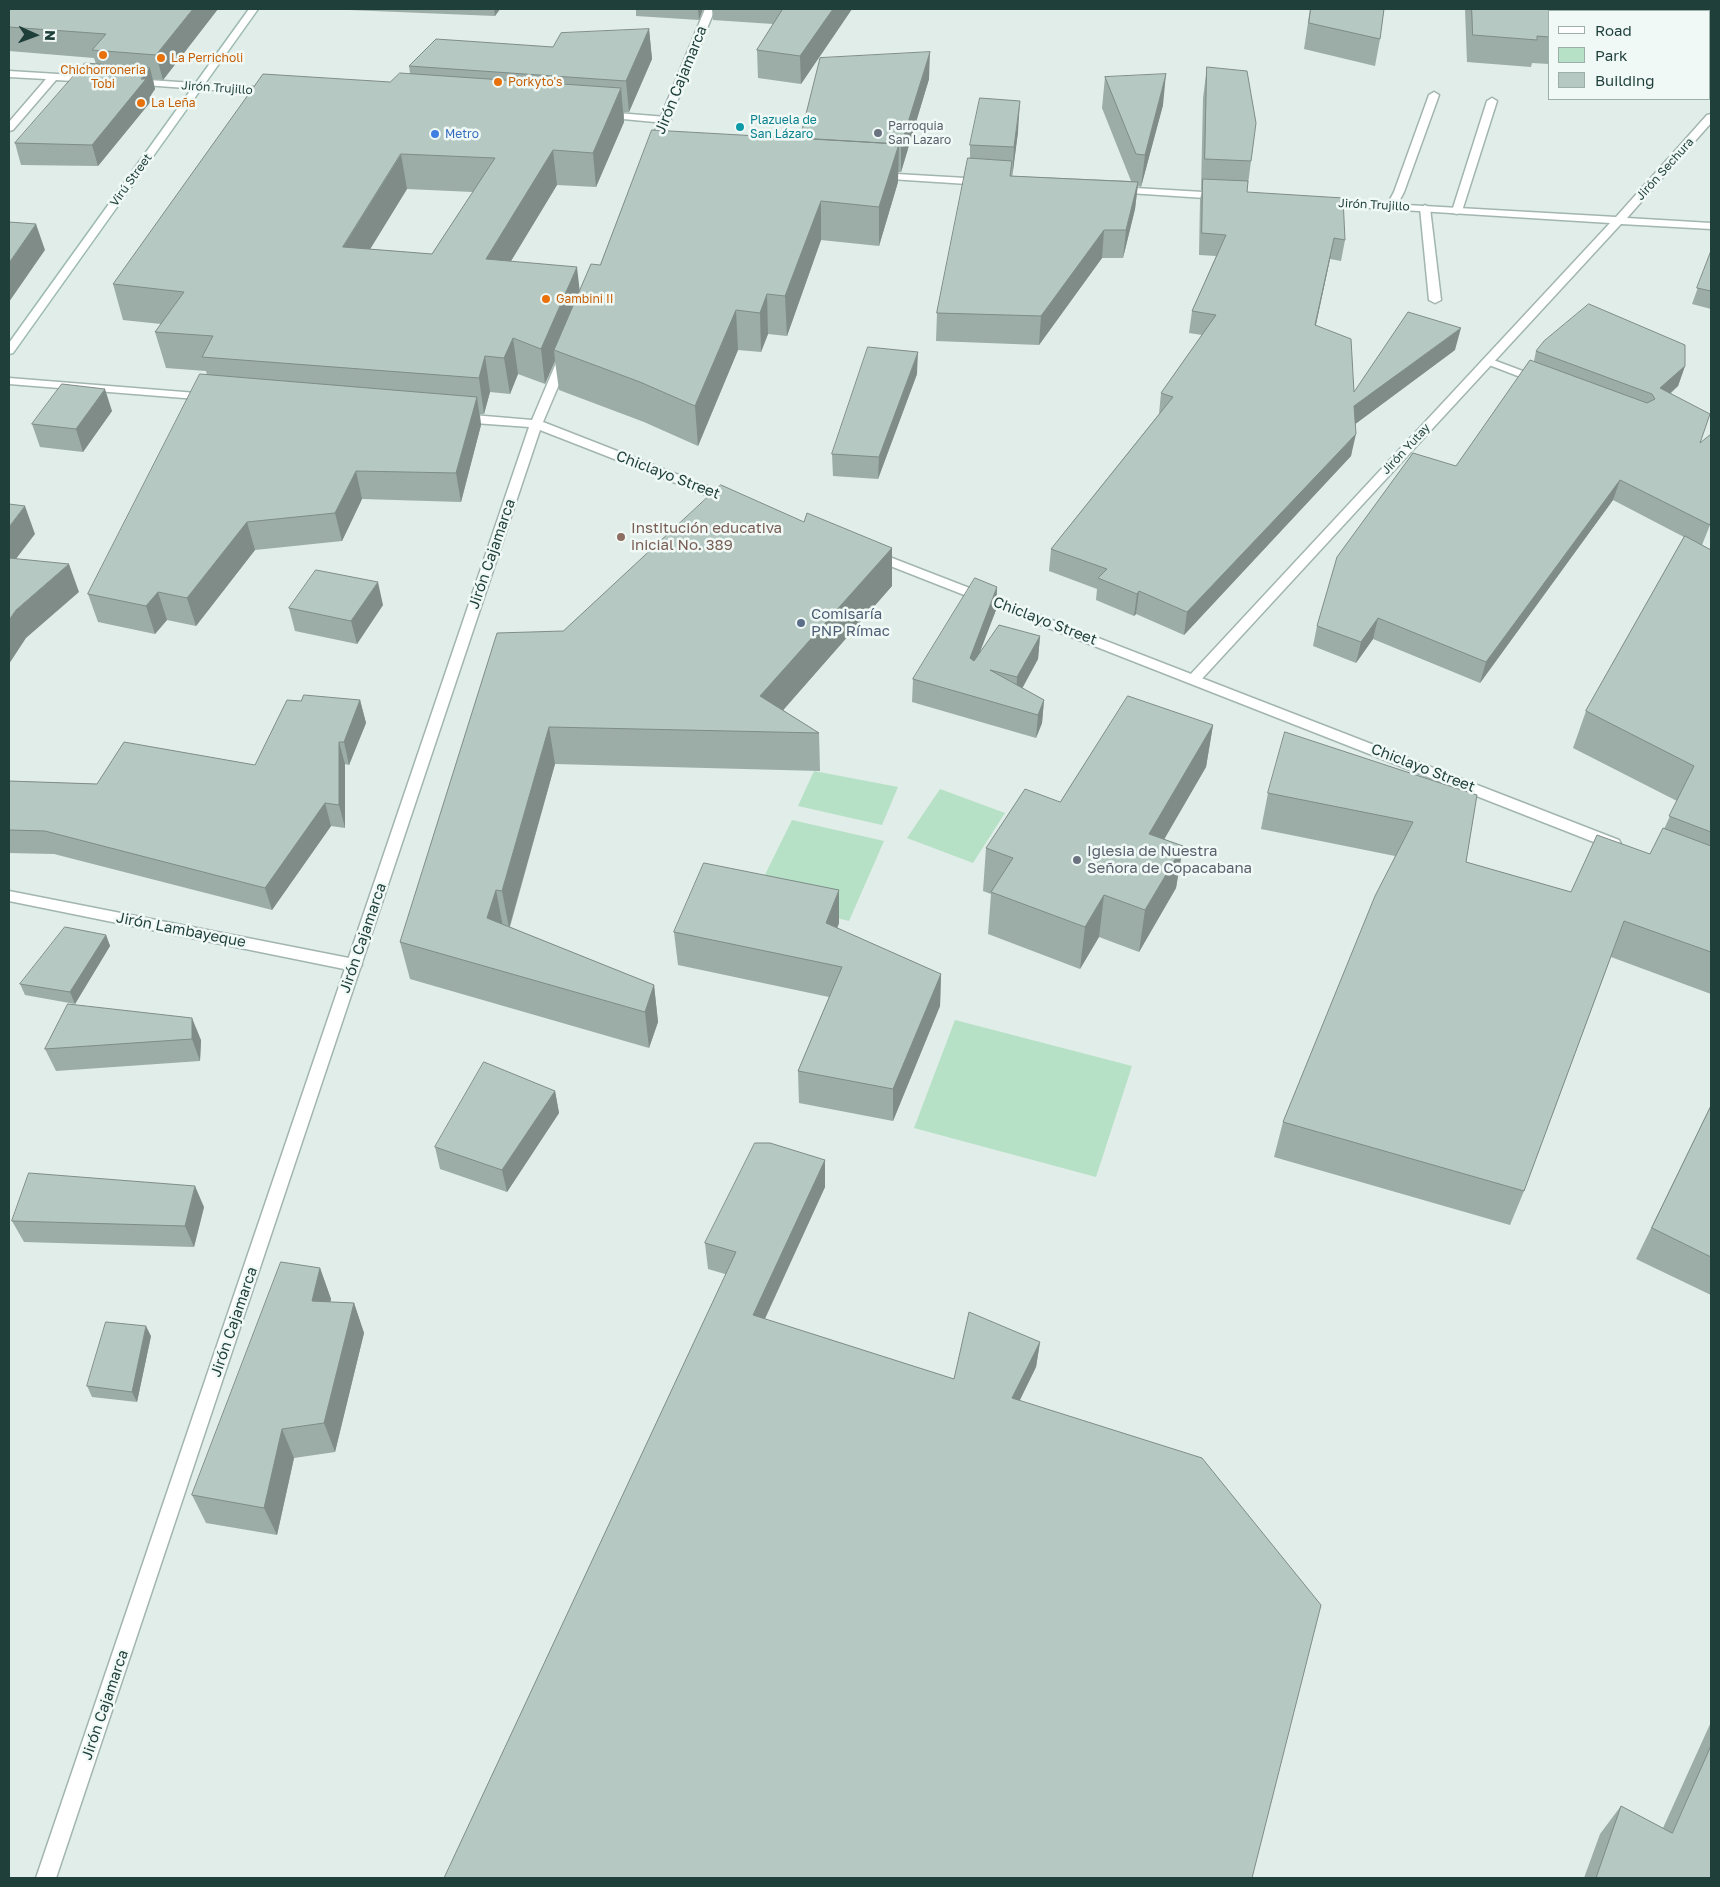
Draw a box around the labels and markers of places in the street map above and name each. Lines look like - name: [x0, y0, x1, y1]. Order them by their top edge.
- marker: Chichorroneria Tobi: [97, 49, 109, 61]
- place label: La Perricholi: [171, 51, 243, 65]
- marker: La Perricholi: [155, 52, 167, 64]
- place label: Chichorroneria Tobi: [60, 63, 146, 91]
- place label: Porkyto's: [508, 75, 562, 89]
- marker: Porkyto's: [492, 76, 504, 88]
- place label: La Leña: [151, 96, 196, 110]
- marker: La Leña: [135, 97, 147, 109]
- place label: Plazuela de San Lázaro: [750, 113, 817, 141]
- place label: Parroquia San Lazaro: [888, 119, 951, 147]
- marker: Plazuela de San Lázaro: [734, 121, 746, 133]
- place label: Metro: [445, 127, 479, 141]
- marker: Parroquia San Lazaro: [872, 127, 884, 139]
- marker: Metro: [429, 128, 441, 140]
- place label: Gambini II: [556, 292, 614, 306]
- marker: Gambini II: [540, 293, 552, 305]
- place label: Institución educativa inicial No. 389: [631, 519, 782, 554]
- marker: Institución educativa inicial No. 389: [615, 531, 627, 543]
- place label: Comisaría PNP Rímac: [811, 605, 890, 640]
- marker: Comisaría PNP Rímac: [795, 617, 807, 629]
- place label: Iglesia de Nuestra Señora de Copacabana: [1087, 842, 1252, 877]
- marker: Iglesia de Nuestra Señora de Copacabana: [1071, 854, 1083, 866]

